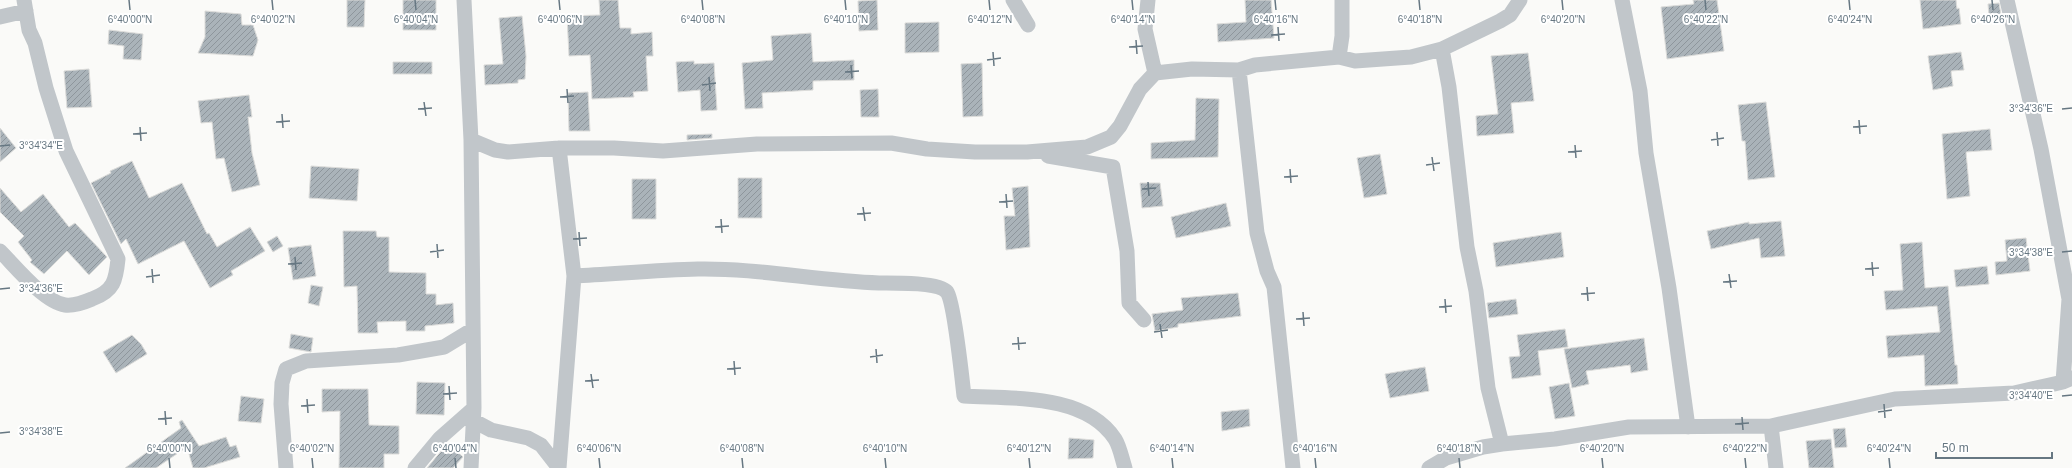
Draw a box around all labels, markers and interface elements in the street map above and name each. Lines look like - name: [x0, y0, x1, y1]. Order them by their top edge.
- text: 6°40'00"N: [108, 14, 152, 25]
- text: 6°40'02"N: [251, 14, 295, 25]
- text: 6°40'04"N: [394, 14, 438, 25]
- text: 6°40'06"N: [538, 14, 582, 25]
- text: 6°40'08"N: [681, 14, 725, 25]
- text: 6°40'10"N: [824, 14, 868, 25]
- text: 6°40'12"N: [968, 14, 1012, 25]
- text: 6°40'14"N: [1111, 14, 1155, 25]
- text: 6°40'16"N: [1254, 14, 1298, 25]
- text: 6°40'18"N: [1398, 14, 1442, 25]
- text: 6°40'20"N: [1541, 14, 1585, 25]
- text: 6°40'22"N: [1684, 14, 1728, 25]
- text: 6°40'24"N: [1828, 14, 1872, 25]
- text: 6°40'26"N: [1971, 14, 2015, 25]
- text: 3°34'36"E: [2009, 103, 2053, 114]
- text: 3°34'34"E: [19, 140, 63, 151]
- text: 3°34'38"E: [2009, 247, 2053, 258]
- text: 3°34'36"E: [19, 283, 63, 294]
- text: 3°34'40"E: [2009, 390, 2053, 401]
- text: 3°34'38"E: [19, 426, 63, 437]
- scale bar: [1936, 434, 2052, 460]
- text: 50 m: [1942, 441, 1969, 455]
- text: 6°40'00"N: [147, 443, 191, 454]
- text: 6°40'02"N: [290, 443, 334, 454]
- text: 6°40'04"N: [433, 443, 477, 454]
- text: 6°40'06"N: [577, 443, 621, 454]
- text: 6°40'08"N: [720, 443, 764, 454]
- text: 6°40'10"N: [863, 443, 907, 454]
- text: 6°40'12"N: [1007, 443, 1051, 454]
- text: 6°40'14"N: [1150, 443, 1194, 454]
- text: 6°40'16"N: [1293, 443, 1337, 454]
- text: 6°40'18"N: [1437, 443, 1481, 454]
- text: 6°40'20"N: [1580, 443, 1624, 454]
- text: 6°40'22"N: [1723, 443, 1767, 454]
- text: 6°40'24"N: [1867, 443, 1911, 454]

